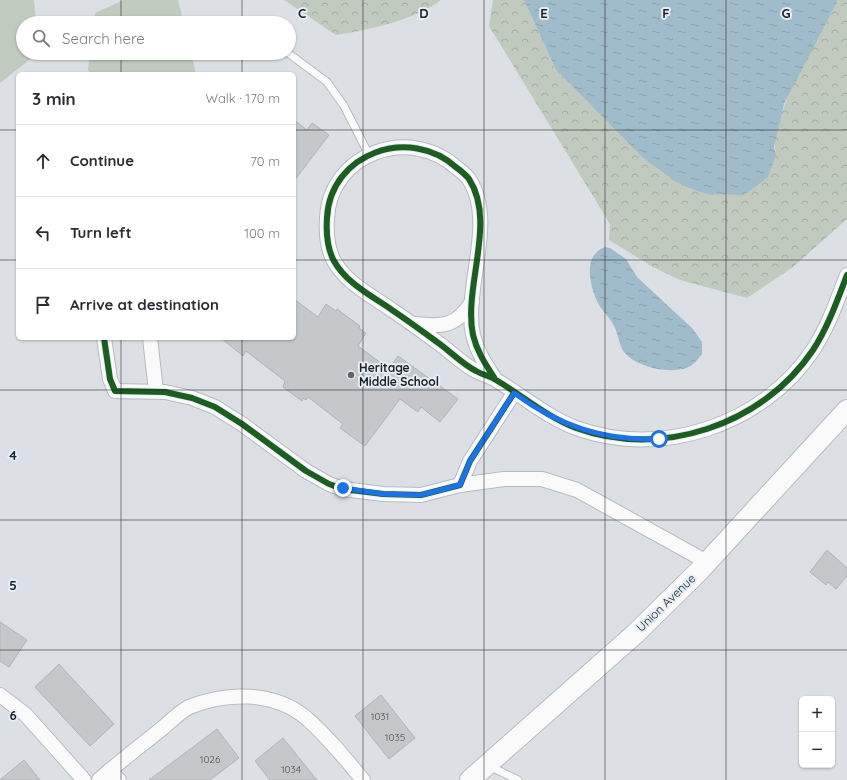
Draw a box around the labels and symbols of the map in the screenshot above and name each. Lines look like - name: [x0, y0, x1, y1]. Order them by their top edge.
- text: C: [298, 5, 306, 21]
- text: D: [419, 5, 429, 21]
- text: E: [540, 5, 548, 21]
- text: F: [662, 5, 670, 21]
- text: G: [781, 5, 791, 21]
- place label: Heritage Middle School: [359, 360, 439, 389]
- marker: Heritage Middle School: [346, 370, 356, 380]
- route start: [650, 430, 668, 448]
- text: 4: [9, 447, 17, 463]
- route end: [334, 479, 352, 497]
- street label: Union Avenue: [633, 571, 699, 635]
- text: 5: [9, 577, 17, 593]
- text: 6: [9, 707, 17, 723]
- house number: 1031: [371, 710, 389, 723]
- house number: 1035: [385, 731, 405, 744]
- house number: 1026: [200, 753, 221, 766]
- house number: 1034: [281, 763, 301, 776]

